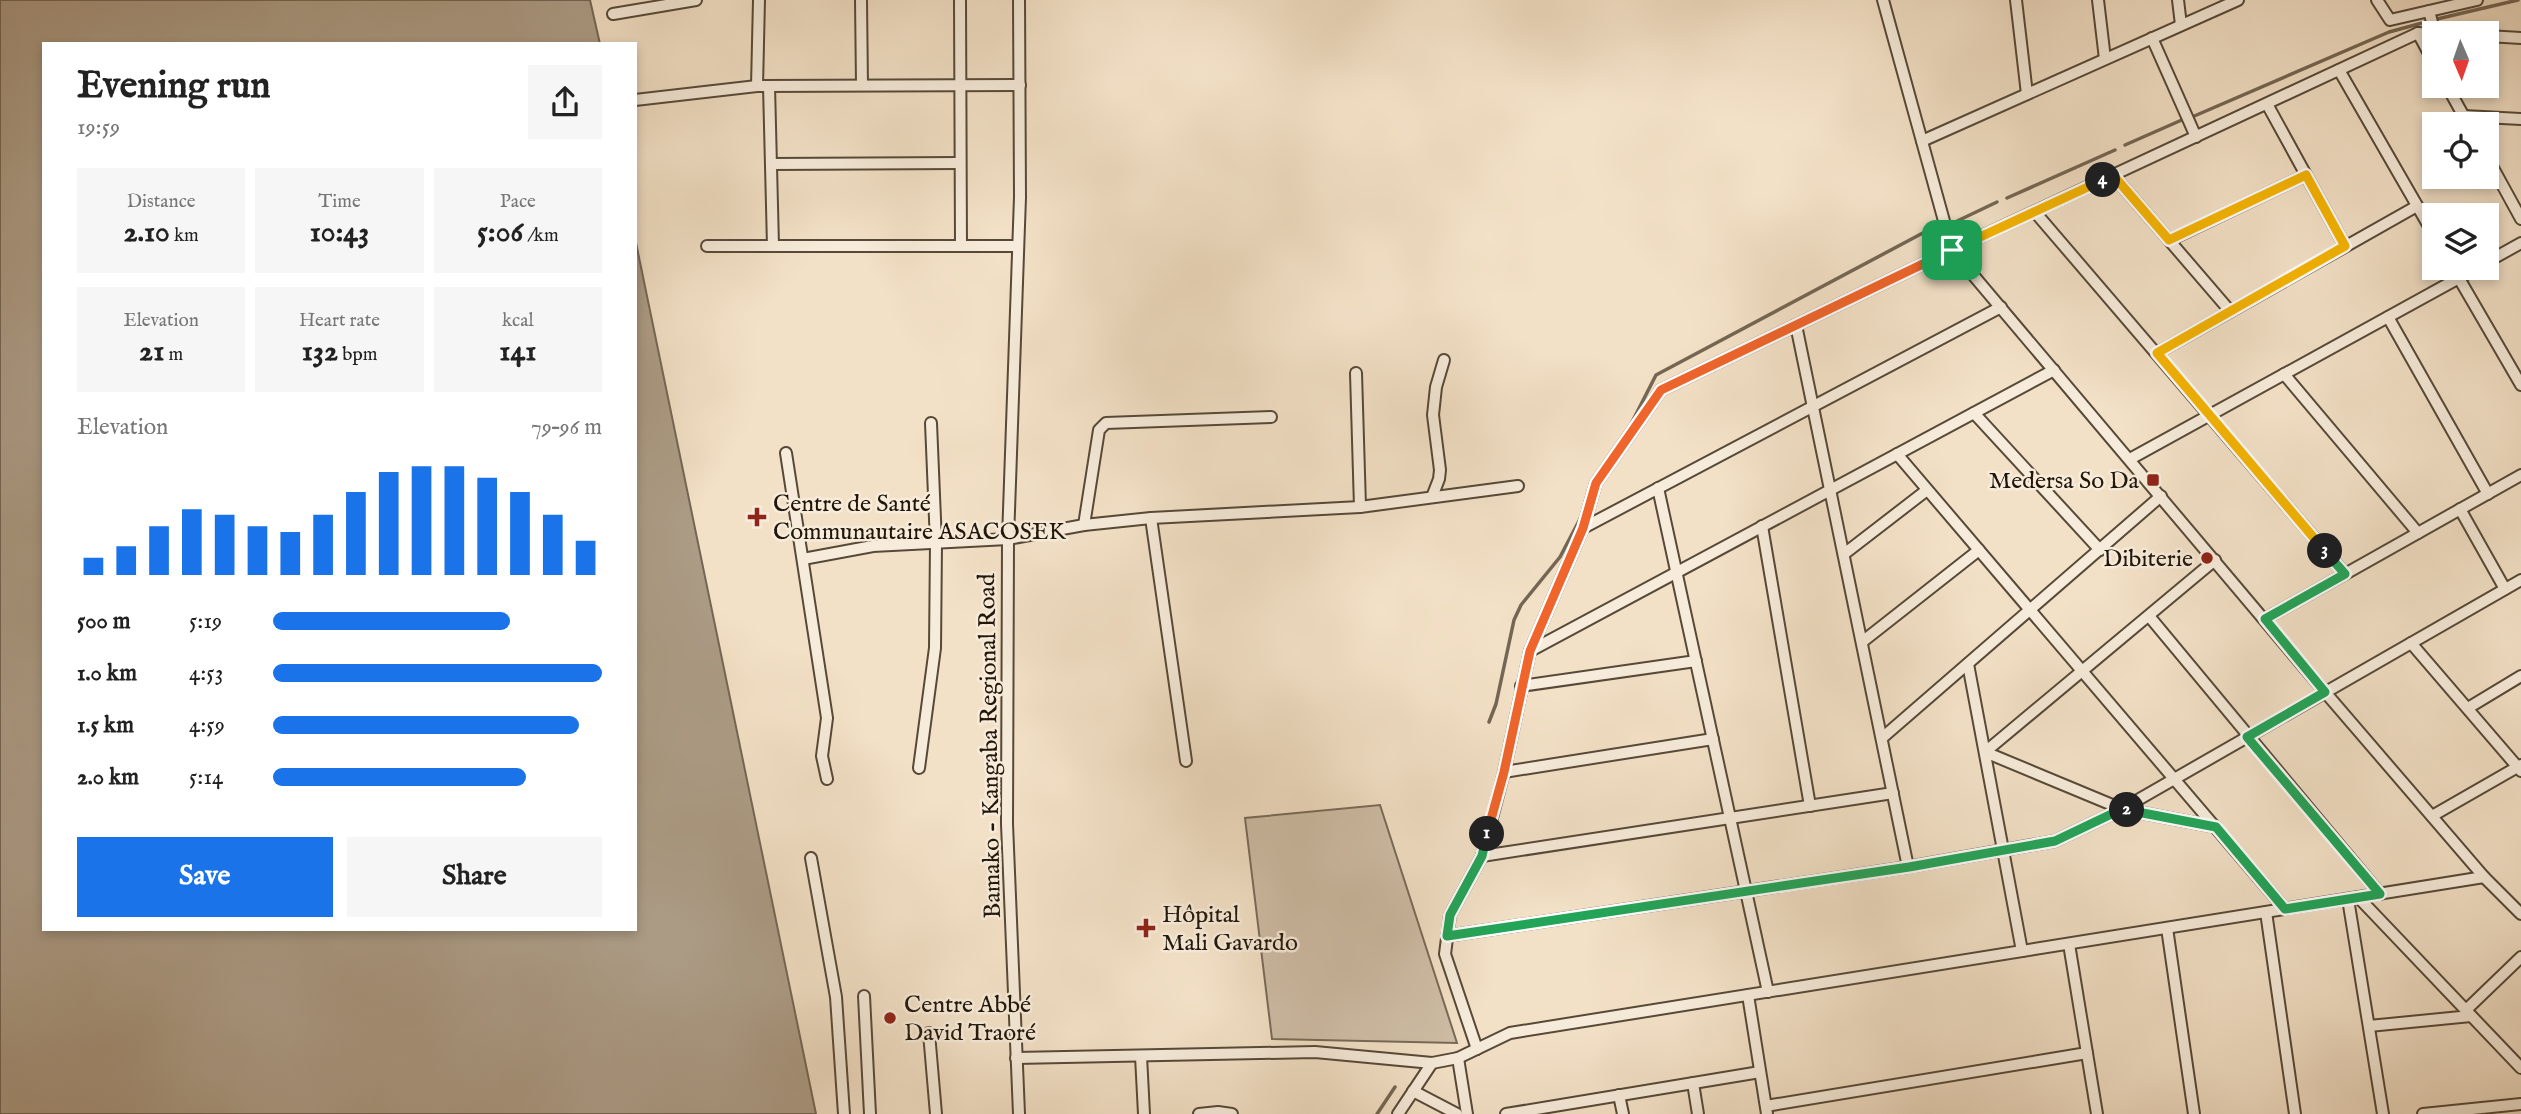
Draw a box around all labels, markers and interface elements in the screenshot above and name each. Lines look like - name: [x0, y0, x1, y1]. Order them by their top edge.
- north arrow: [2422, 21, 2499, 98]
- map controls: [2422, 21, 2499, 280]
- text: Evening run: [77, 63, 271, 111]
- button: share: [528, 65, 602, 139]
- button: locate: [2422, 112, 2499, 189]
- text: 19:59: [77, 113, 120, 142]
- pin: 4: [2086, 162, 2120, 198]
- text: 4: [2098, 167, 2107, 191]
- text: Distance: [127, 190, 196, 214]
- text: Time: [318, 190, 361, 214]
- text: Pace: [500, 190, 536, 214]
- button: layers: [2422, 203, 2499, 280]
- text: 2.10: [124, 214, 170, 252]
- text: 10:43: [310, 214, 369, 252]
- text: 5:06: [477, 214, 523, 252]
- pin: [1922, 220, 1982, 280]
- text: km: [170, 224, 199, 248]
- text: /km: [523, 224, 559, 248]
- icon: arrive: [1933, 231, 1971, 269]
- text: Elevation: [123, 309, 199, 333]
- text: Heart rate: [299, 309, 380, 333]
- text: kcal: [502, 309, 534, 333]
- text: 21: [139, 333, 164, 371]
- text: 132: [302, 333, 338, 371]
- text: 141: [499, 333, 536, 371]
- text: m: [164, 343, 183, 367]
- text: bpm: [338, 343, 377, 367]
- text: Elevation: [77, 413, 168, 442]
- text: 79–96 m: [531, 413, 602, 442]
- place label: Medersa So Da: [1989, 466, 2140, 497]
- marker: Medersa So Da: [2145, 472, 2161, 488]
- place label: Centre de Santé Communautaire ASACOSEK: [773, 489, 1067, 548]
- marker: Centre de Santé Communautaire ASACOSEK: [747, 507, 767, 527]
- pin: 3: [2308, 534, 2342, 568]
- text: 3: [2321, 538, 2328, 562]
- place label: Dibiterie: [2103, 544, 2193, 575]
- marker: Dibiterie: [2199, 550, 2215, 566]
- street label: Bamako - Kangaba Regional Road: [972, 573, 1009, 919]
- text: 500 m: [77, 607, 131, 636]
- text: 5:19: [189, 607, 222, 636]
- text: 1.0 km: [77, 659, 137, 688]
- text: 4:53: [189, 659, 223, 688]
- text: 1.5 km: [77, 711, 134, 740]
- text: 4:59: [189, 711, 225, 740]
- text: 2.0 km: [77, 763, 139, 792]
- text: 5:14: [189, 763, 223, 792]
- pin: 2: [2110, 792, 2144, 828]
- text: 2: [2122, 797, 2131, 821]
- pin: 1: [1470, 816, 1504, 852]
- text: 1: [1483, 821, 1490, 845]
- button: Save: [77, 837, 333, 917]
- button: Share: [347, 837, 602, 917]
- place label: Hôpital Mali Gavardo: [1162, 900, 1298, 959]
- marker: Hôpital Mali Gavardo: [1136, 918, 1156, 938]
- place label: Centre Abbé David Traoré: [904, 990, 1036, 1049]
- marker: Centre Abbé David Traoré: [882, 1010, 898, 1026]

